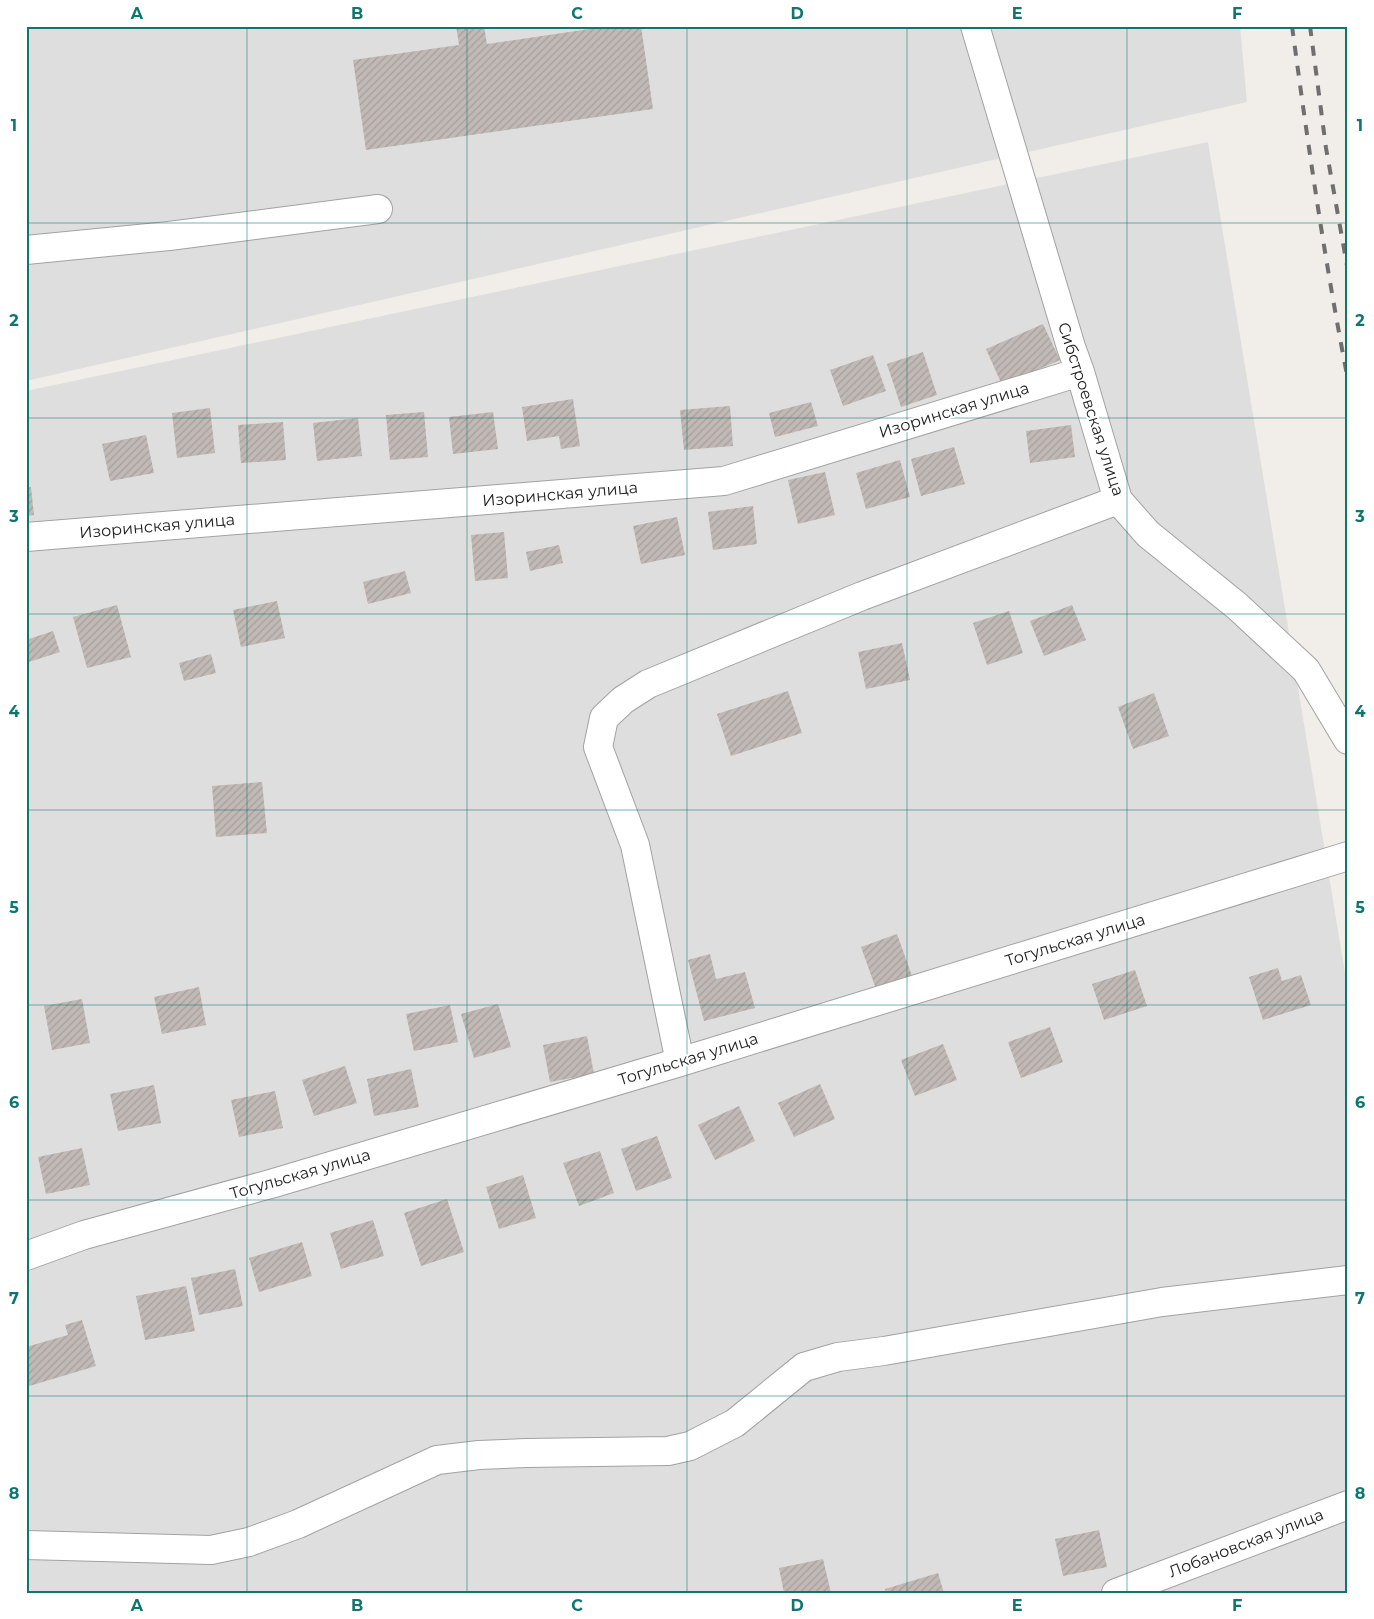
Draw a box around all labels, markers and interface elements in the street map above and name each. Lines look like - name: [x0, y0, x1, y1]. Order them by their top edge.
- text: A: [130, 4, 144, 23]
- text: B: [351, 4, 363, 23]
- text: C: [571, 4, 583, 23]
- text: D: [790, 4, 804, 23]
- text: E: [1012, 4, 1022, 23]
- text: F: [1232, 4, 1242, 23]
- text: 1: [11, 116, 17, 135]
- text: 1: [1357, 116, 1363, 135]
- text: 2: [9, 311, 19, 330]
- text: 2: [1355, 311, 1365, 330]
- street label: Сибстроевская улица: [1054, 320, 1128, 498]
- street label: Изоринская улица: [877, 378, 1031, 442]
- street label: Изоринская улица: [481, 478, 639, 510]
- text: 3: [8, 507, 19, 526]
- text: 3: [1354, 507, 1365, 526]
- street label: Изоринская улица: [78, 510, 236, 542]
- text: 4: [8, 702, 20, 721]
- text: 4: [1354, 702, 1366, 721]
- text: 5: [9, 898, 19, 917]
- text: 5: [1355, 898, 1365, 917]
- street label: Тогульская улица: [1003, 910, 1147, 970]
- street label: Тогульская улица: [616, 1029, 760, 1089]
- text: 6: [9, 1093, 19, 1112]
- text: 6: [1355, 1093, 1365, 1112]
- street label: Тогульская улица: [228, 1145, 372, 1203]
- text: 7: [9, 1289, 19, 1308]
- text: 7: [1355, 1289, 1365, 1308]
- text: 8: [9, 1484, 19, 1503]
- text: 8: [1355, 1484, 1365, 1503]
- street label: Лобановская улица: [1166, 1505, 1326, 1581]
- text: A: [130, 1596, 144, 1615]
- text: B: [351, 1596, 363, 1615]
- text: C: [571, 1596, 583, 1615]
- text: D: [790, 1596, 804, 1615]
- text: E: [1012, 1596, 1022, 1615]
- text: F: [1232, 1596, 1242, 1615]

